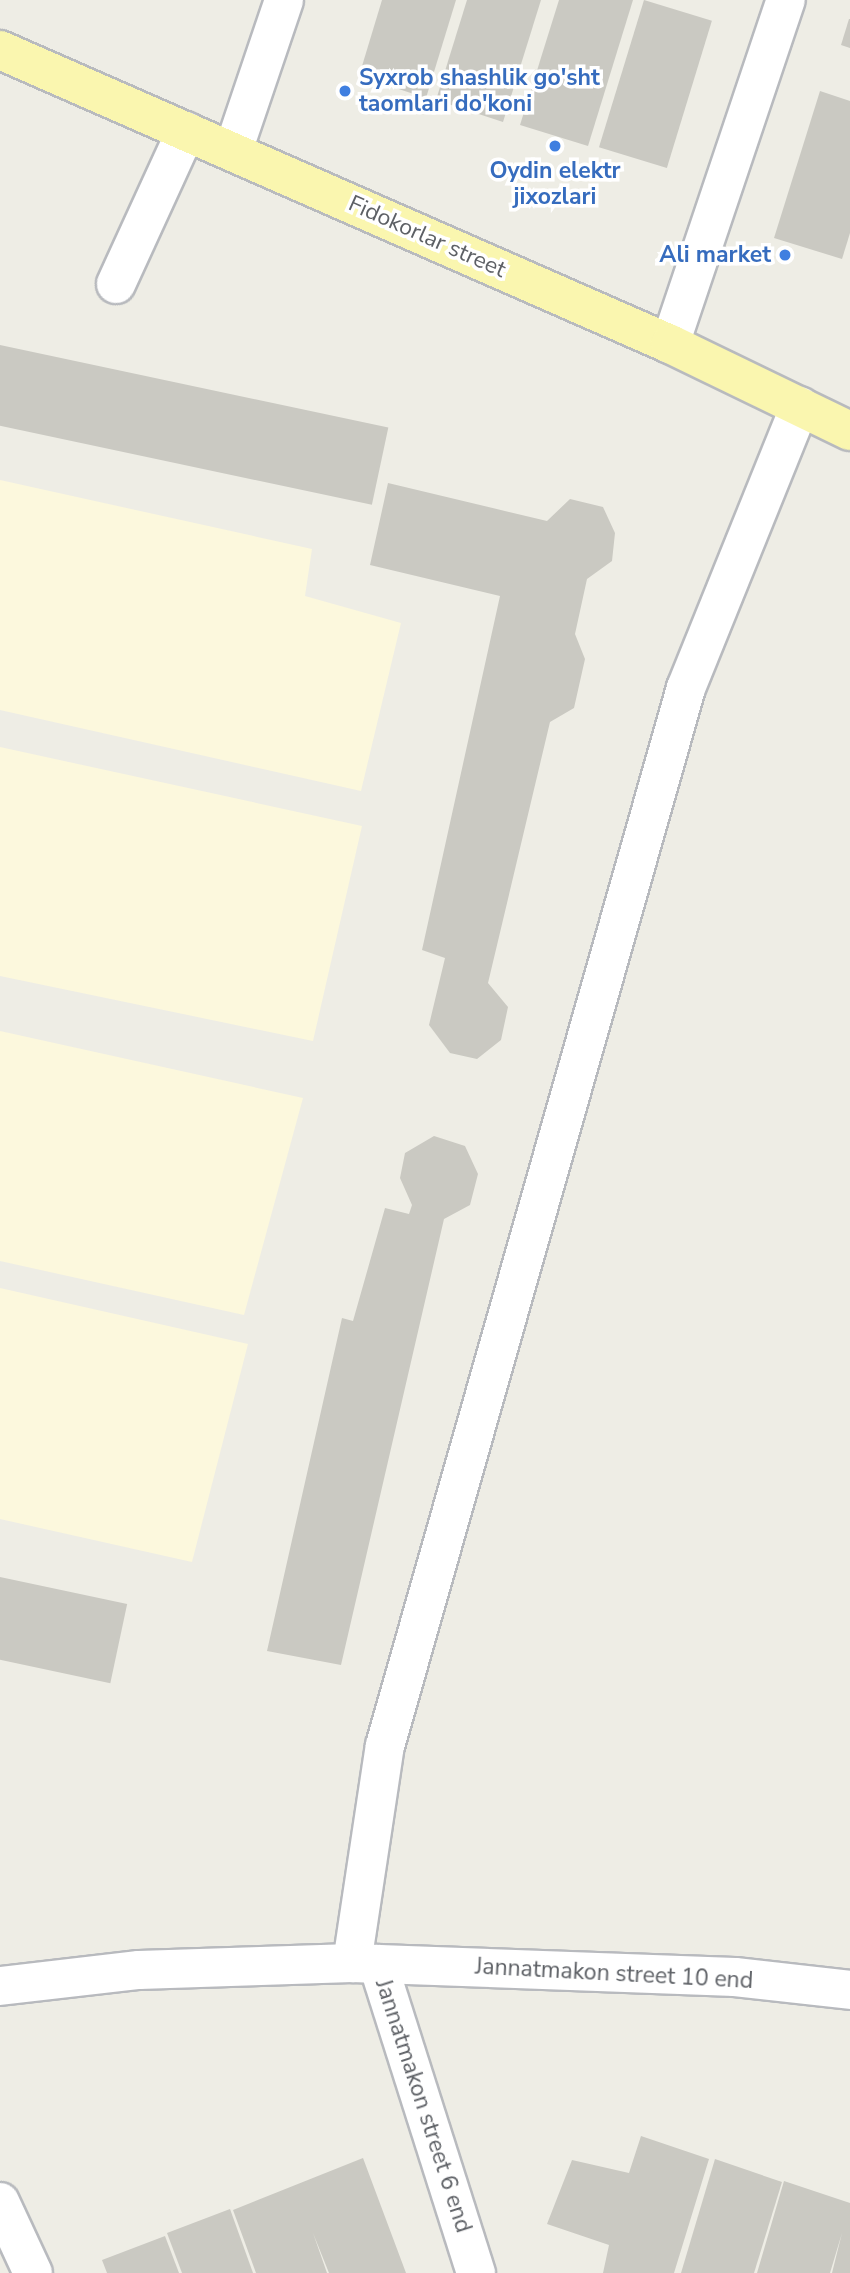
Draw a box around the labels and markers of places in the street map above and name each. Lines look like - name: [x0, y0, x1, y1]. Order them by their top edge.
- place label: Syxrob shashlik go'sht taomlari do'koni: [359, 64, 600, 118]
- marker: Syxrob shashlik go'sht taomlari do'koni: [337, 83, 353, 99]
- marker: Oydin elektr jixozlari: [547, 138, 563, 154]
- place label: Oydin elektr jixozlari: [489, 157, 621, 211]
- place label: Ali market: [659, 241, 771, 269]
- marker: Ali market: [777, 247, 793, 263]

